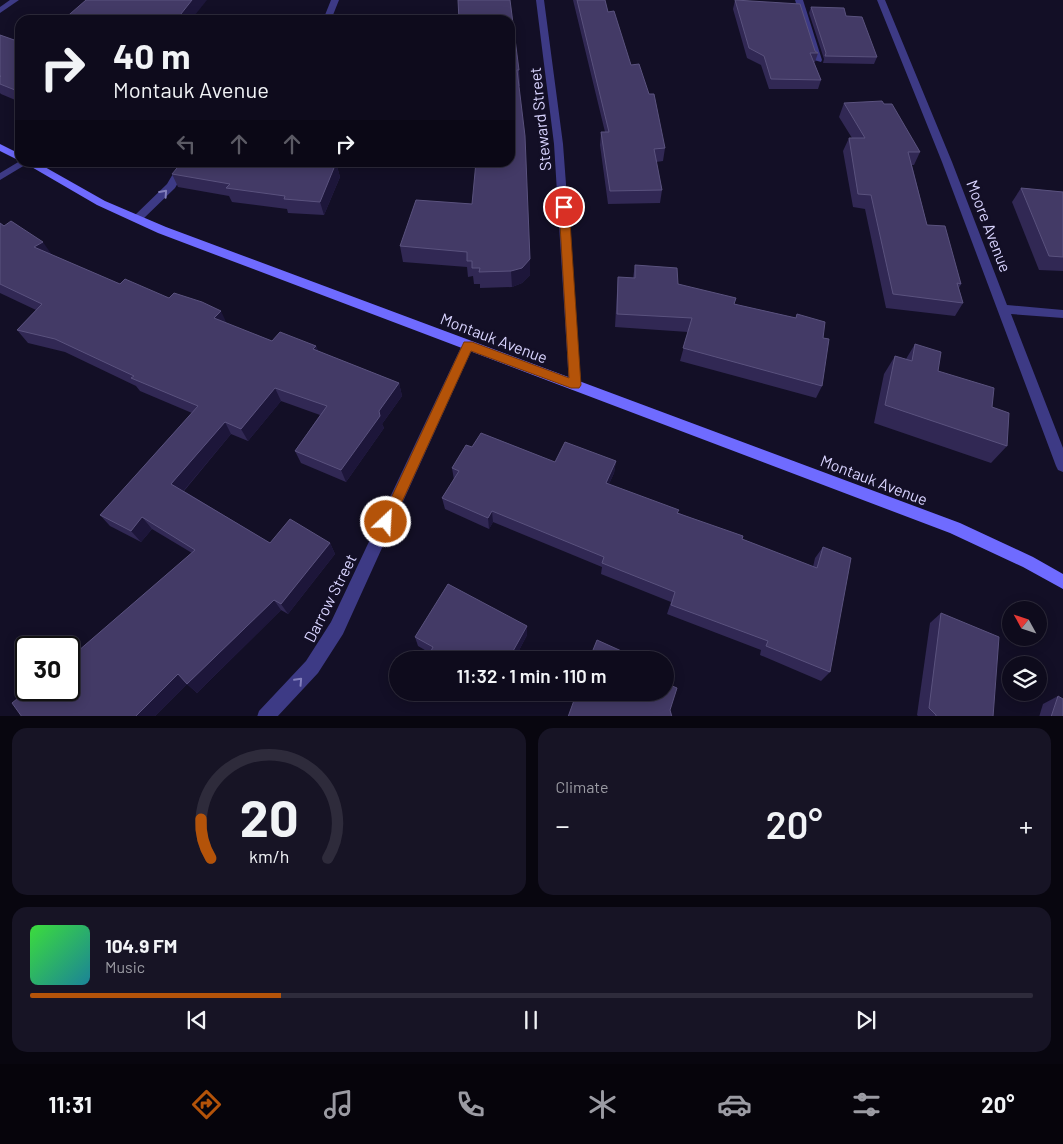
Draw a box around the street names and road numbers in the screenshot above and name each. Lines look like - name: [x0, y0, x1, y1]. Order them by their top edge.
- street label: Steward Street: [525, 66, 554, 172]
- street label: Moore Avenue: [963, 177, 1016, 275]
- street label: Montauk Avenue: [438, 308, 551, 367]
- street label: Montauk Avenue: [818, 450, 931, 509]
- street label: Darrow Street: [299, 551, 360, 645]

